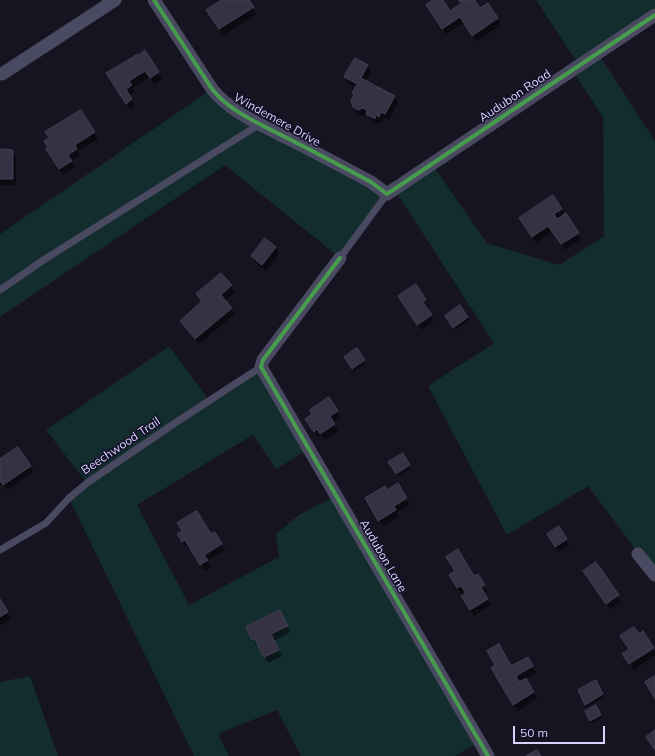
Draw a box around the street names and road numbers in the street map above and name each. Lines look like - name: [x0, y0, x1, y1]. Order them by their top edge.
- street label: Audubon Road: [476, 67, 554, 125]
- street label: Windemere Drive: [231, 90, 323, 150]
- street label: Beechwood Trail: [79, 414, 163, 478]
- street label: Audubon Lane: [356, 517, 410, 595]

